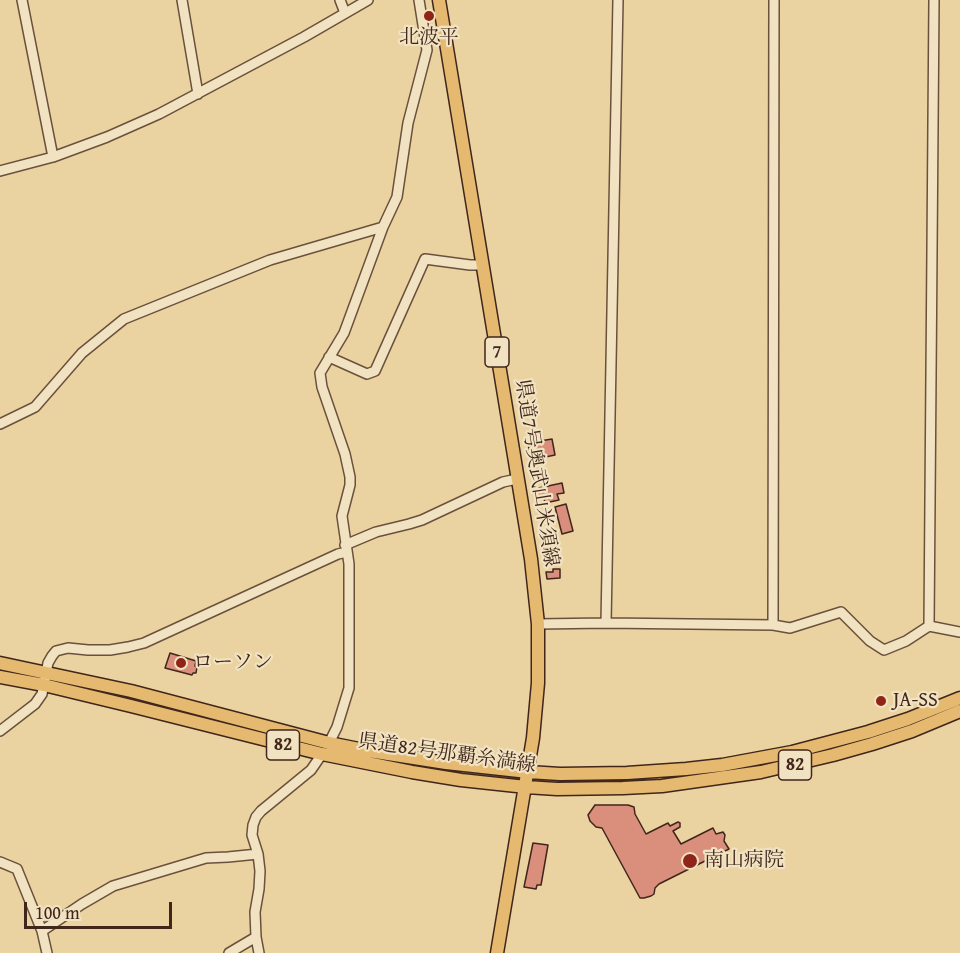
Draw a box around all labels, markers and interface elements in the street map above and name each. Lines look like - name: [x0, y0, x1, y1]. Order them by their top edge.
- marker: 北波平: [422, 9, 436, 23]
- place label: 北波平: [399, 26, 459, 50]
- road number: 7: [485, 337, 509, 367]
- street label: 県道7号奥武山米須線: [509, 377, 563, 569]
- place label: ローソン: [193, 651, 273, 675]
- marker: ローソン: [174, 656, 188, 670]
- place label: JA-SS: [893, 689, 938, 713]
- marker: JA-SS: [874, 694, 888, 708]
- road number: 82: [266, 730, 300, 760]
- street label: 県道82号那覇糸満線: [357, 730, 537, 778]
- road number: 82: [778, 750, 812, 780]
- place label: 南山病院: [704, 849, 784, 873]
- marker: 南山病院: [681, 852, 699, 870]
- scale bar: [27, 890, 176, 928]
- text: 100 m: [35, 899, 80, 926]

